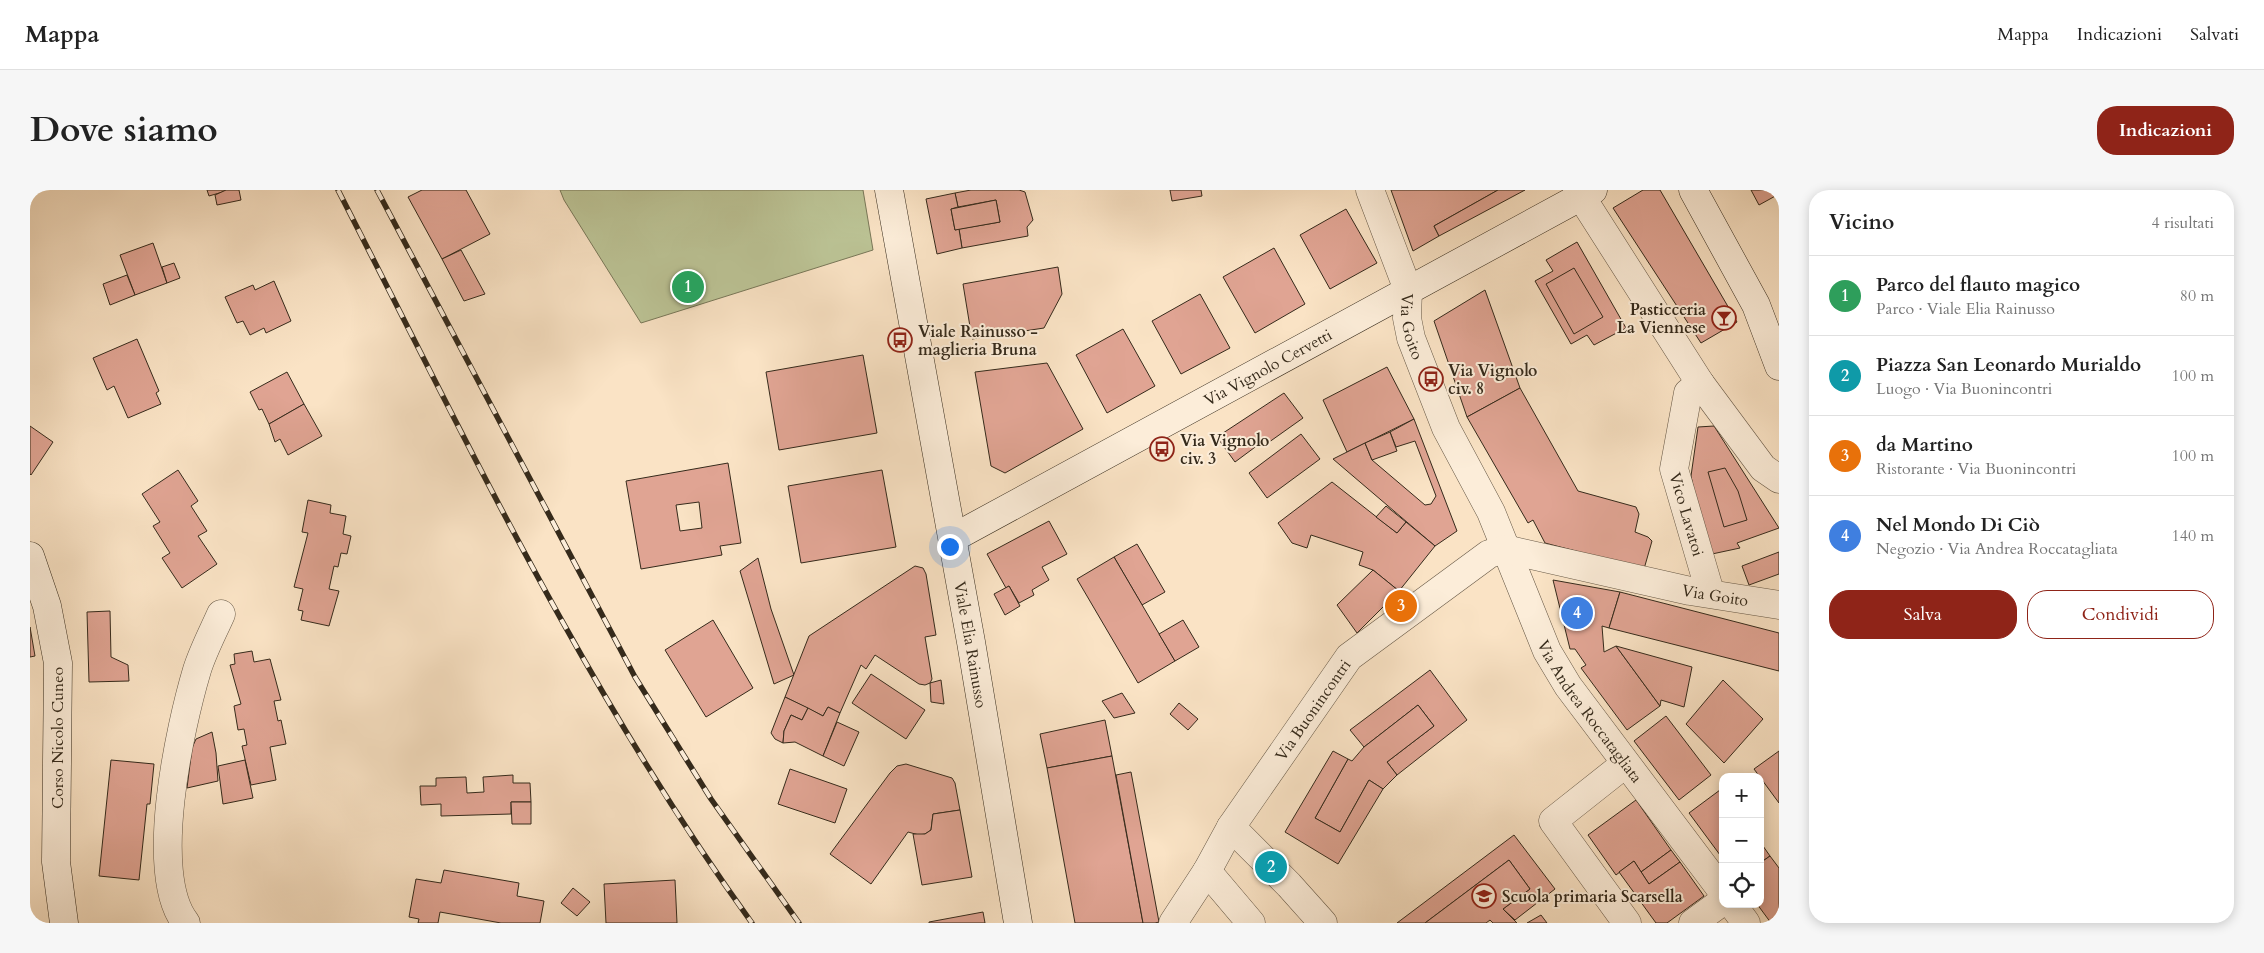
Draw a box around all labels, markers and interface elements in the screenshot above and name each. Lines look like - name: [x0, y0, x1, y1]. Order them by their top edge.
- text: Mappa: [25, 18, 99, 51]
- text: Mappa: [1997, 22, 2049, 47]
- text: Indicazioni: [2077, 22, 2162, 47]
- text: Salvati: [2190, 22, 2239, 47]
- text: Dove siamo: [30, 106, 218, 154]
- button: Indicazioni: [2097, 106, 2234, 155]
- text: Vicino: [1829, 208, 1894, 237]
- text: 4 risultati: [2151, 212, 2214, 234]
- pin: 1: [672, 268, 704, 306]
- text: Parco del flauto magico: [1876, 272, 2080, 298]
- text: 1: [1841, 285, 1849, 307]
- text: 80 m: [2180, 285, 2214, 307]
- street label: Via Goito: [1395, 293, 1428, 363]
- text: Parco · Viale Elia Rainusso: [1876, 298, 2055, 320]
- place label: Pasticceria La Viennese: [1617, 299, 1706, 339]
- bar icon: Pasticceria La Viennese: [1711, 305, 1737, 331]
- place label: Viale Rainusso - maglieria Bruna: [918, 321, 1038, 361]
- street label: Via Vignolo Cervetti: [1200, 324, 1336, 412]
- bus stop icon: Viale Rainusso - maglieria Bruna: [887, 327, 913, 353]
- text: Piazza San Leonardo Murialdo: [1876, 352, 2141, 378]
- place label: Via Vignolo civ. 8: [1448, 360, 1537, 400]
- text: 2: [1841, 365, 1849, 387]
- text: 100 m: [2172, 365, 2214, 387]
- bus stop icon: Via Vignolo civ. 8: [1418, 366, 1444, 392]
- text: Luogo · Via Buonincontri: [1876, 378, 2052, 400]
- place label: Via Vignolo civ. 3: [1180, 430, 1269, 470]
- text: da Martino: [1876, 432, 1973, 458]
- bus stop icon: Via Vignolo civ. 3: [1149, 436, 1175, 462]
- text: 3: [1841, 445, 1849, 467]
- text: 100 m: [2172, 445, 2214, 467]
- text: Ristorante · Via Buonincontri: [1876, 458, 2076, 480]
- street label: Vico Lavatoi: [1664, 470, 1709, 559]
- text: Nel Mondo Di Ciò: [1876, 512, 2040, 538]
- text: 4: [1841, 525, 1849, 547]
- text: 140 m: [2172, 525, 2214, 547]
- your location: [937, 534, 963, 560]
- text: Negozio · Via Andrea Roccatagliata: [1876, 538, 2118, 560]
- street label: Via Goito: [1680, 579, 1750, 612]
- street label: Viale Elia Rainusso: [948, 580, 992, 710]
- pin: 3: [1385, 587, 1417, 625]
- button: Salva: [1829, 590, 2017, 639]
- button: Condividi: [2027, 590, 2214, 639]
- pin: 4: [1561, 594, 1593, 632]
- street label: Via Andrea Roccatagliata: [1532, 637, 1647, 788]
- street label: Via Buonincontri: [1270, 655, 1356, 765]
- street label: Corso Nicolo Cuneo: [47, 667, 69, 809]
- map controls: [1719, 773, 1764, 908]
- button: +: [1719, 773, 1764, 818]
- button: −: [1719, 818, 1764, 863]
- pin: 2: [1255, 848, 1287, 886]
- button: locate: [1719, 863, 1764, 908]
- school or university icon: Scuola primaria Scarsella: [1471, 883, 1497, 909]
- place label: Scuola primaria Scarsella: [1502, 886, 1683, 908]

